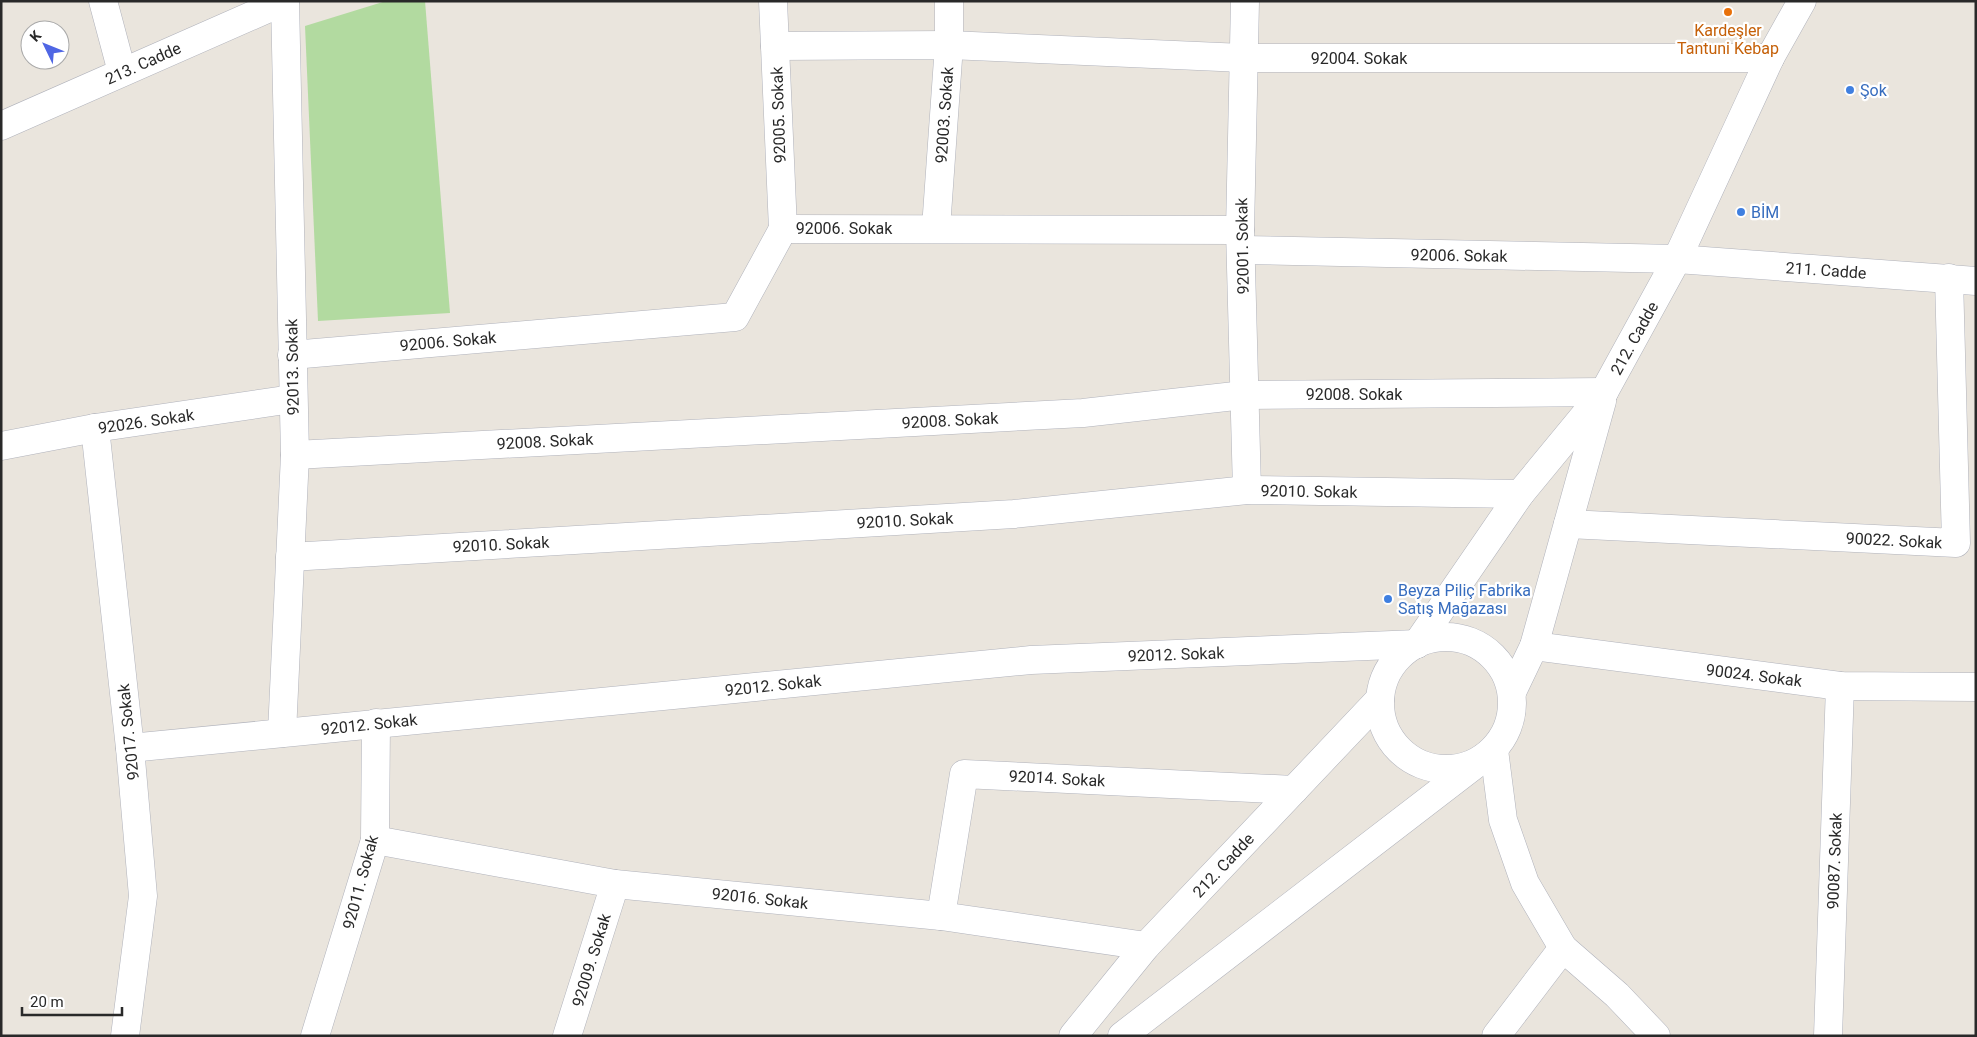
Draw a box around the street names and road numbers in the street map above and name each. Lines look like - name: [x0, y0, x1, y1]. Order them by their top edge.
- street label: 213. Cadde: [102, 38, 184, 89]
- street label: 92004. Sokak: [1311, 49, 1408, 68]
- street label: 92005. Sokak: [767, 65, 790, 164]
- street label: 92003. Sokak: [932, 65, 957, 164]
- street label: 92001. Sokak: [1232, 197, 1253, 295]
- street label: 92006. Sokak: [796, 219, 893, 238]
- street label: 92006. Sokak: [1410, 245, 1508, 266]
- street label: 211. Cadde: [1785, 258, 1867, 283]
- street label: 212. Cadde: [1607, 298, 1662, 378]
- street label: 92013. Sokak: [282, 318, 303, 416]
- street label: 92006. Sokak: [399, 328, 498, 355]
- street label: 92008. Sokak: [1306, 385, 1403, 404]
- street label: 92026. Sokak: [97, 405, 196, 438]
- street label: 92008. Sokak: [901, 408, 1000, 433]
- street label: 92008. Sokak: [496, 429, 595, 454]
- street label: 92010. Sokak: [1260, 481, 1358, 502]
- street label: 92010. Sokak: [856, 508, 955, 533]
- street label: 90022. Sokak: [1845, 528, 1944, 553]
- street label: 92010. Sokak: [452, 532, 551, 557]
- street label: 92012. Sokak: [1127, 643, 1226, 666]
- street label: 90024. Sokak: [1705, 660, 1804, 691]
- street label: 92012. Sokak: [724, 671, 823, 700]
- street label: 92017. Sokak: [114, 682, 143, 781]
- street label: 92012. Sokak: [320, 710, 419, 739]
- street label: 92014. Sokak: [1008, 766, 1107, 791]
- street label: 90087. Sokak: [1823, 811, 1846, 910]
- street label: 212. Cadde: [1189, 829, 1258, 901]
- street label: 92011. Sokak: [339, 832, 382, 931]
- street label: 92016. Sokak: [711, 884, 810, 913]
- street label: 92009. Sokak: [568, 910, 615, 1009]

